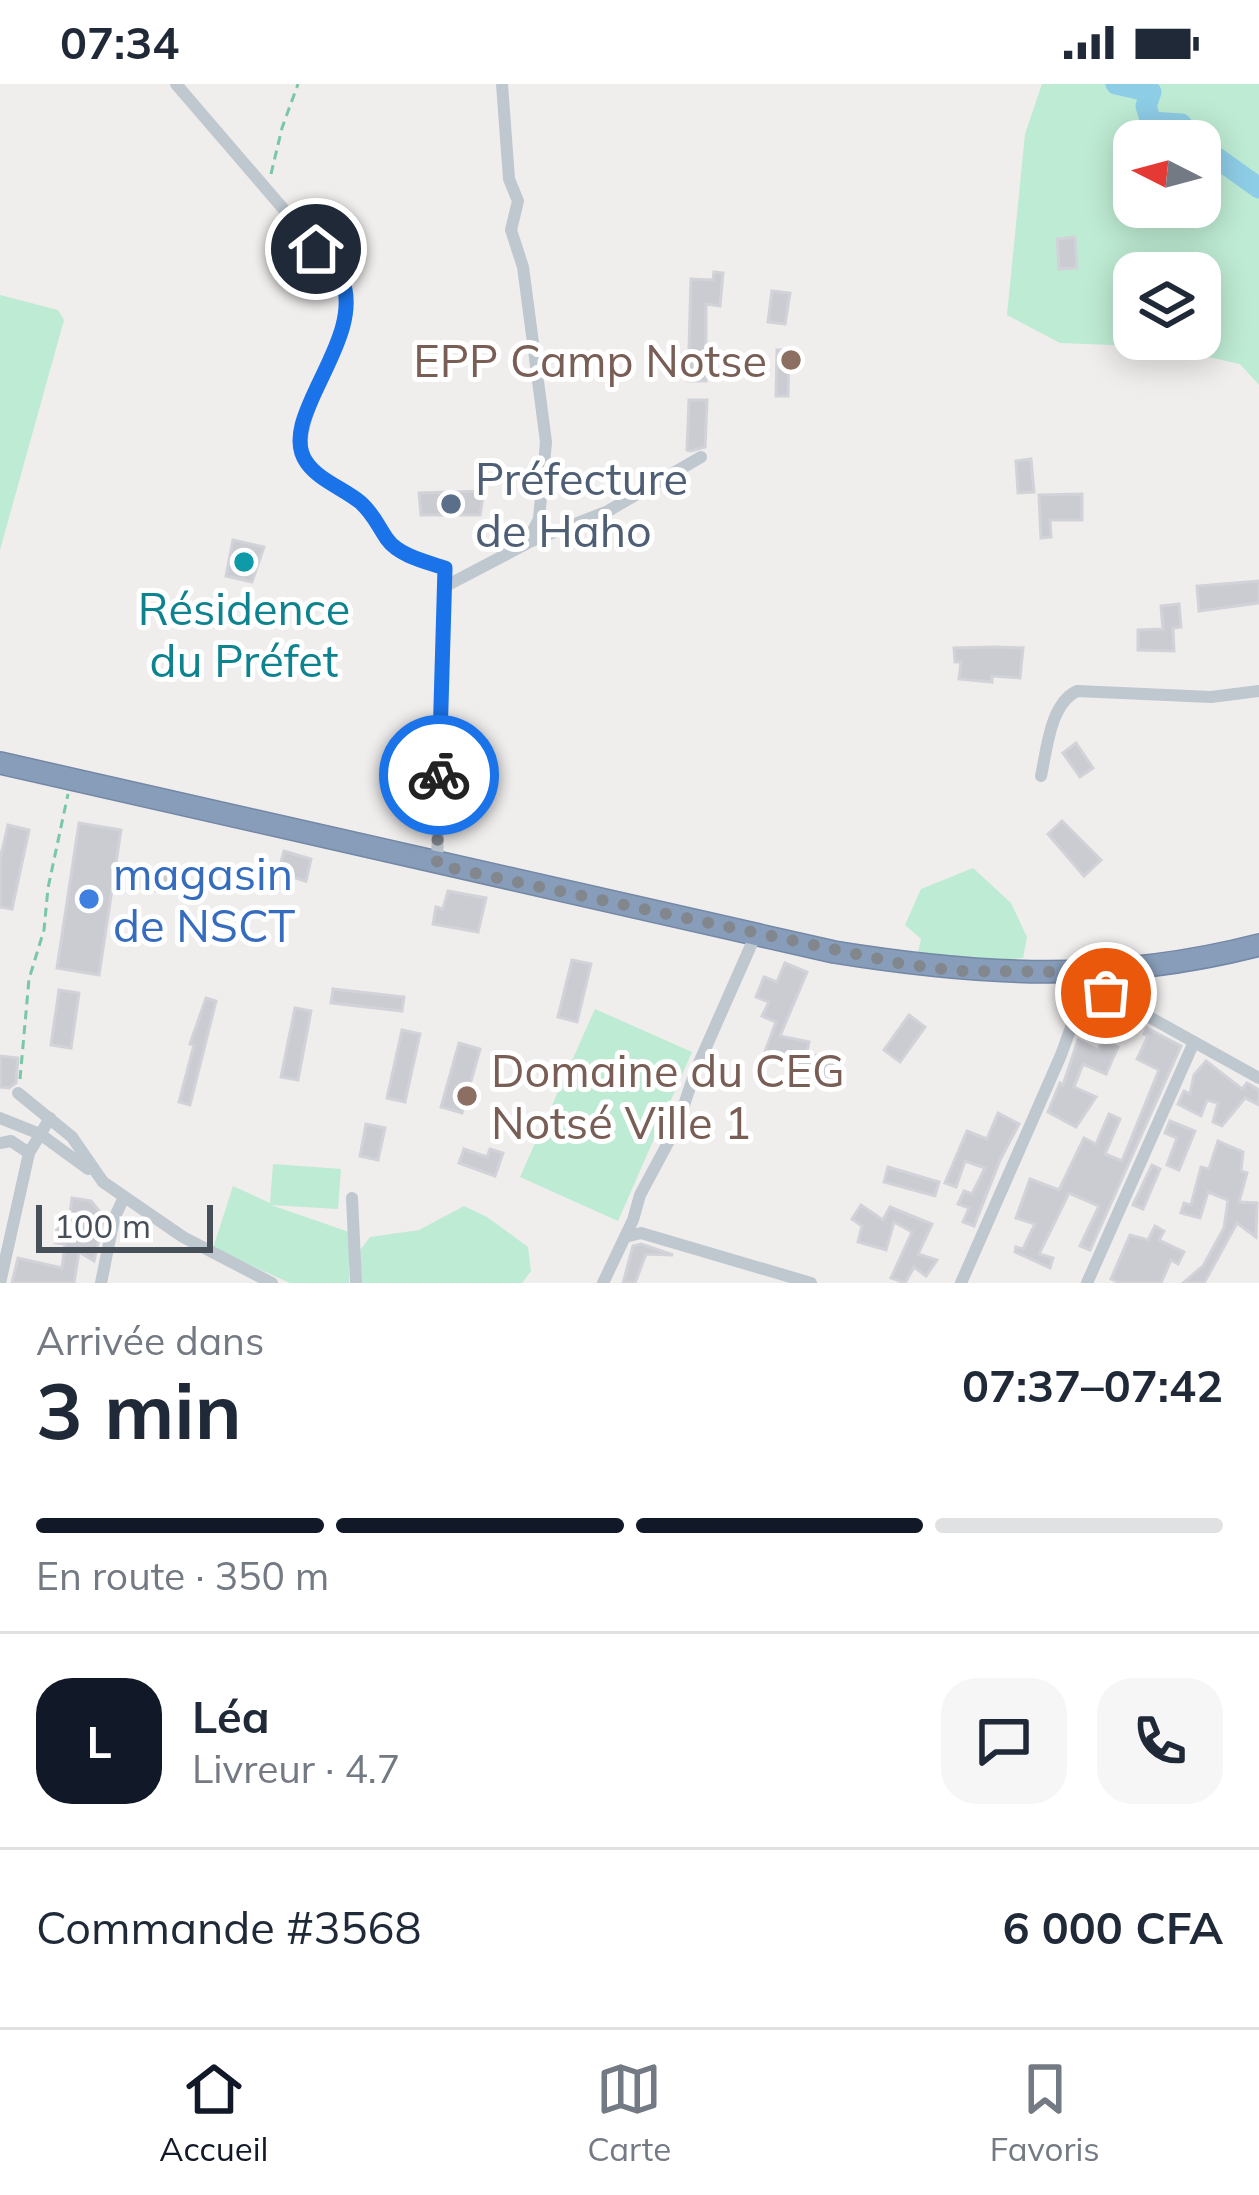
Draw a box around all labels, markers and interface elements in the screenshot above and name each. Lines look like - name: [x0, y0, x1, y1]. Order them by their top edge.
- text: 07:34: [60, 14, 179, 70]
- north arrow: [1113, 120, 1221, 228]
- map controls: [1113, 120, 1221, 360]
- pin: [265, 198, 367, 300]
- icon: home: [283, 216, 349, 282]
- button: layers: [1113, 252, 1221, 360]
- place label: EPP Camp Notse: [413, 332, 767, 388]
- marker: EPP Camp Notse: [778, 347, 804, 373]
- place label: Préfecture de Haho: [475, 450, 688, 558]
- marker: Préfecture de Haho: [438, 491, 464, 517]
- marker: Résidence du Préfet: [231, 549, 257, 575]
- place label: Résidence du Préfet: [138, 580, 350, 688]
- courier: [379, 715, 499, 835]
- icon: bike: [406, 742, 472, 808]
- place label: magasin de NSCT: [113, 845, 295, 953]
- marker: magasin de NSCT: [76, 886, 102, 912]
- pin: [1055, 942, 1157, 1044]
- icon: bag: [1073, 960, 1139, 1026]
- place label: Domaine du CEG Notsé Ville 1: [491, 1042, 845, 1150]
- marker: Domaine du CEG Notsé Ville 1: [454, 1083, 480, 1109]
- scale bar: [36, 1199, 213, 1252]
- text: 100 m: [54, 1205, 151, 1246]
- text: Arrivée dans: [36, 1316, 264, 1365]
- text: 07:37–07:42: [962, 1357, 1223, 1413]
- text: 3 min: [36, 1361, 242, 1459]
- text: En route · 350 m: [36, 1551, 329, 1600]
- button: chat: [941, 1678, 1067, 1804]
- button: phone: [1097, 1678, 1223, 1804]
- text: Léa: [192, 1688, 270, 1744]
- text: L: [86, 1713, 112, 1769]
- text: Livreur · 4.7: [192, 1744, 400, 1793]
- text: Commande #3568: [36, 1899, 422, 1955]
- text: 6 000 CFA: [1002, 1899, 1223, 1955]
- tab: Accueil: [159, 2056, 268, 2169]
- tab: Carte: [587, 2056, 671, 2169]
- tab: Favoris: [990, 2056, 1100, 2169]

